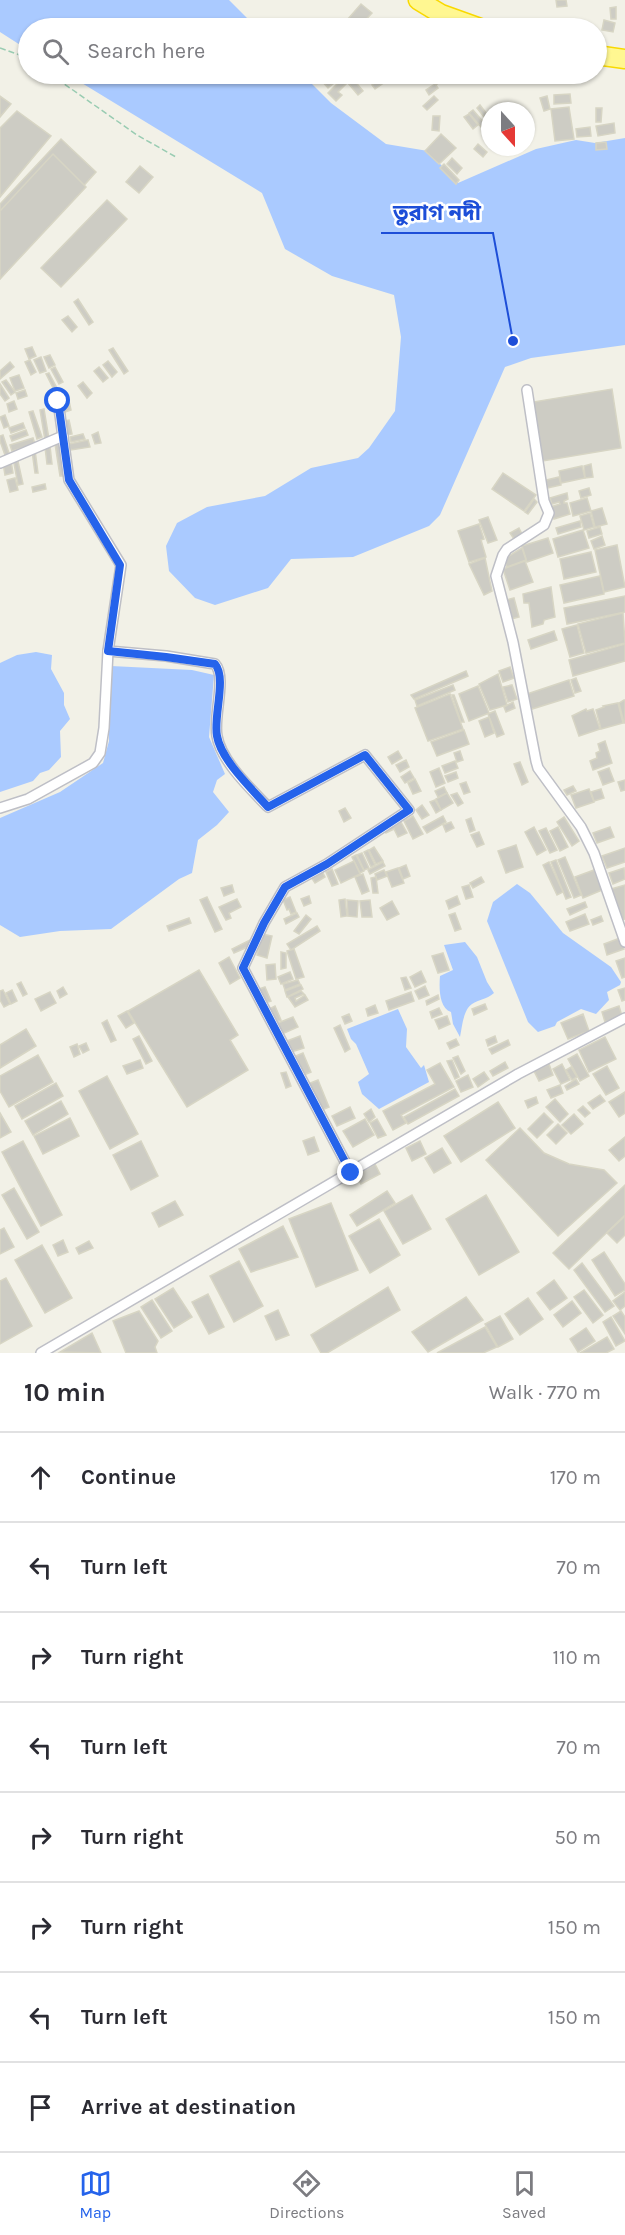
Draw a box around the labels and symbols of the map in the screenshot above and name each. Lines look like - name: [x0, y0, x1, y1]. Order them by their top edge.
- north arrow: [481, 102, 535, 156]
- callout: তুরাগ নদী: [381, 193, 493, 233]
- text: তুরাগ নদী: [392, 200, 482, 226]
- route start: [44, 387, 70, 413]
- route end: [337, 1159, 363, 1185]

